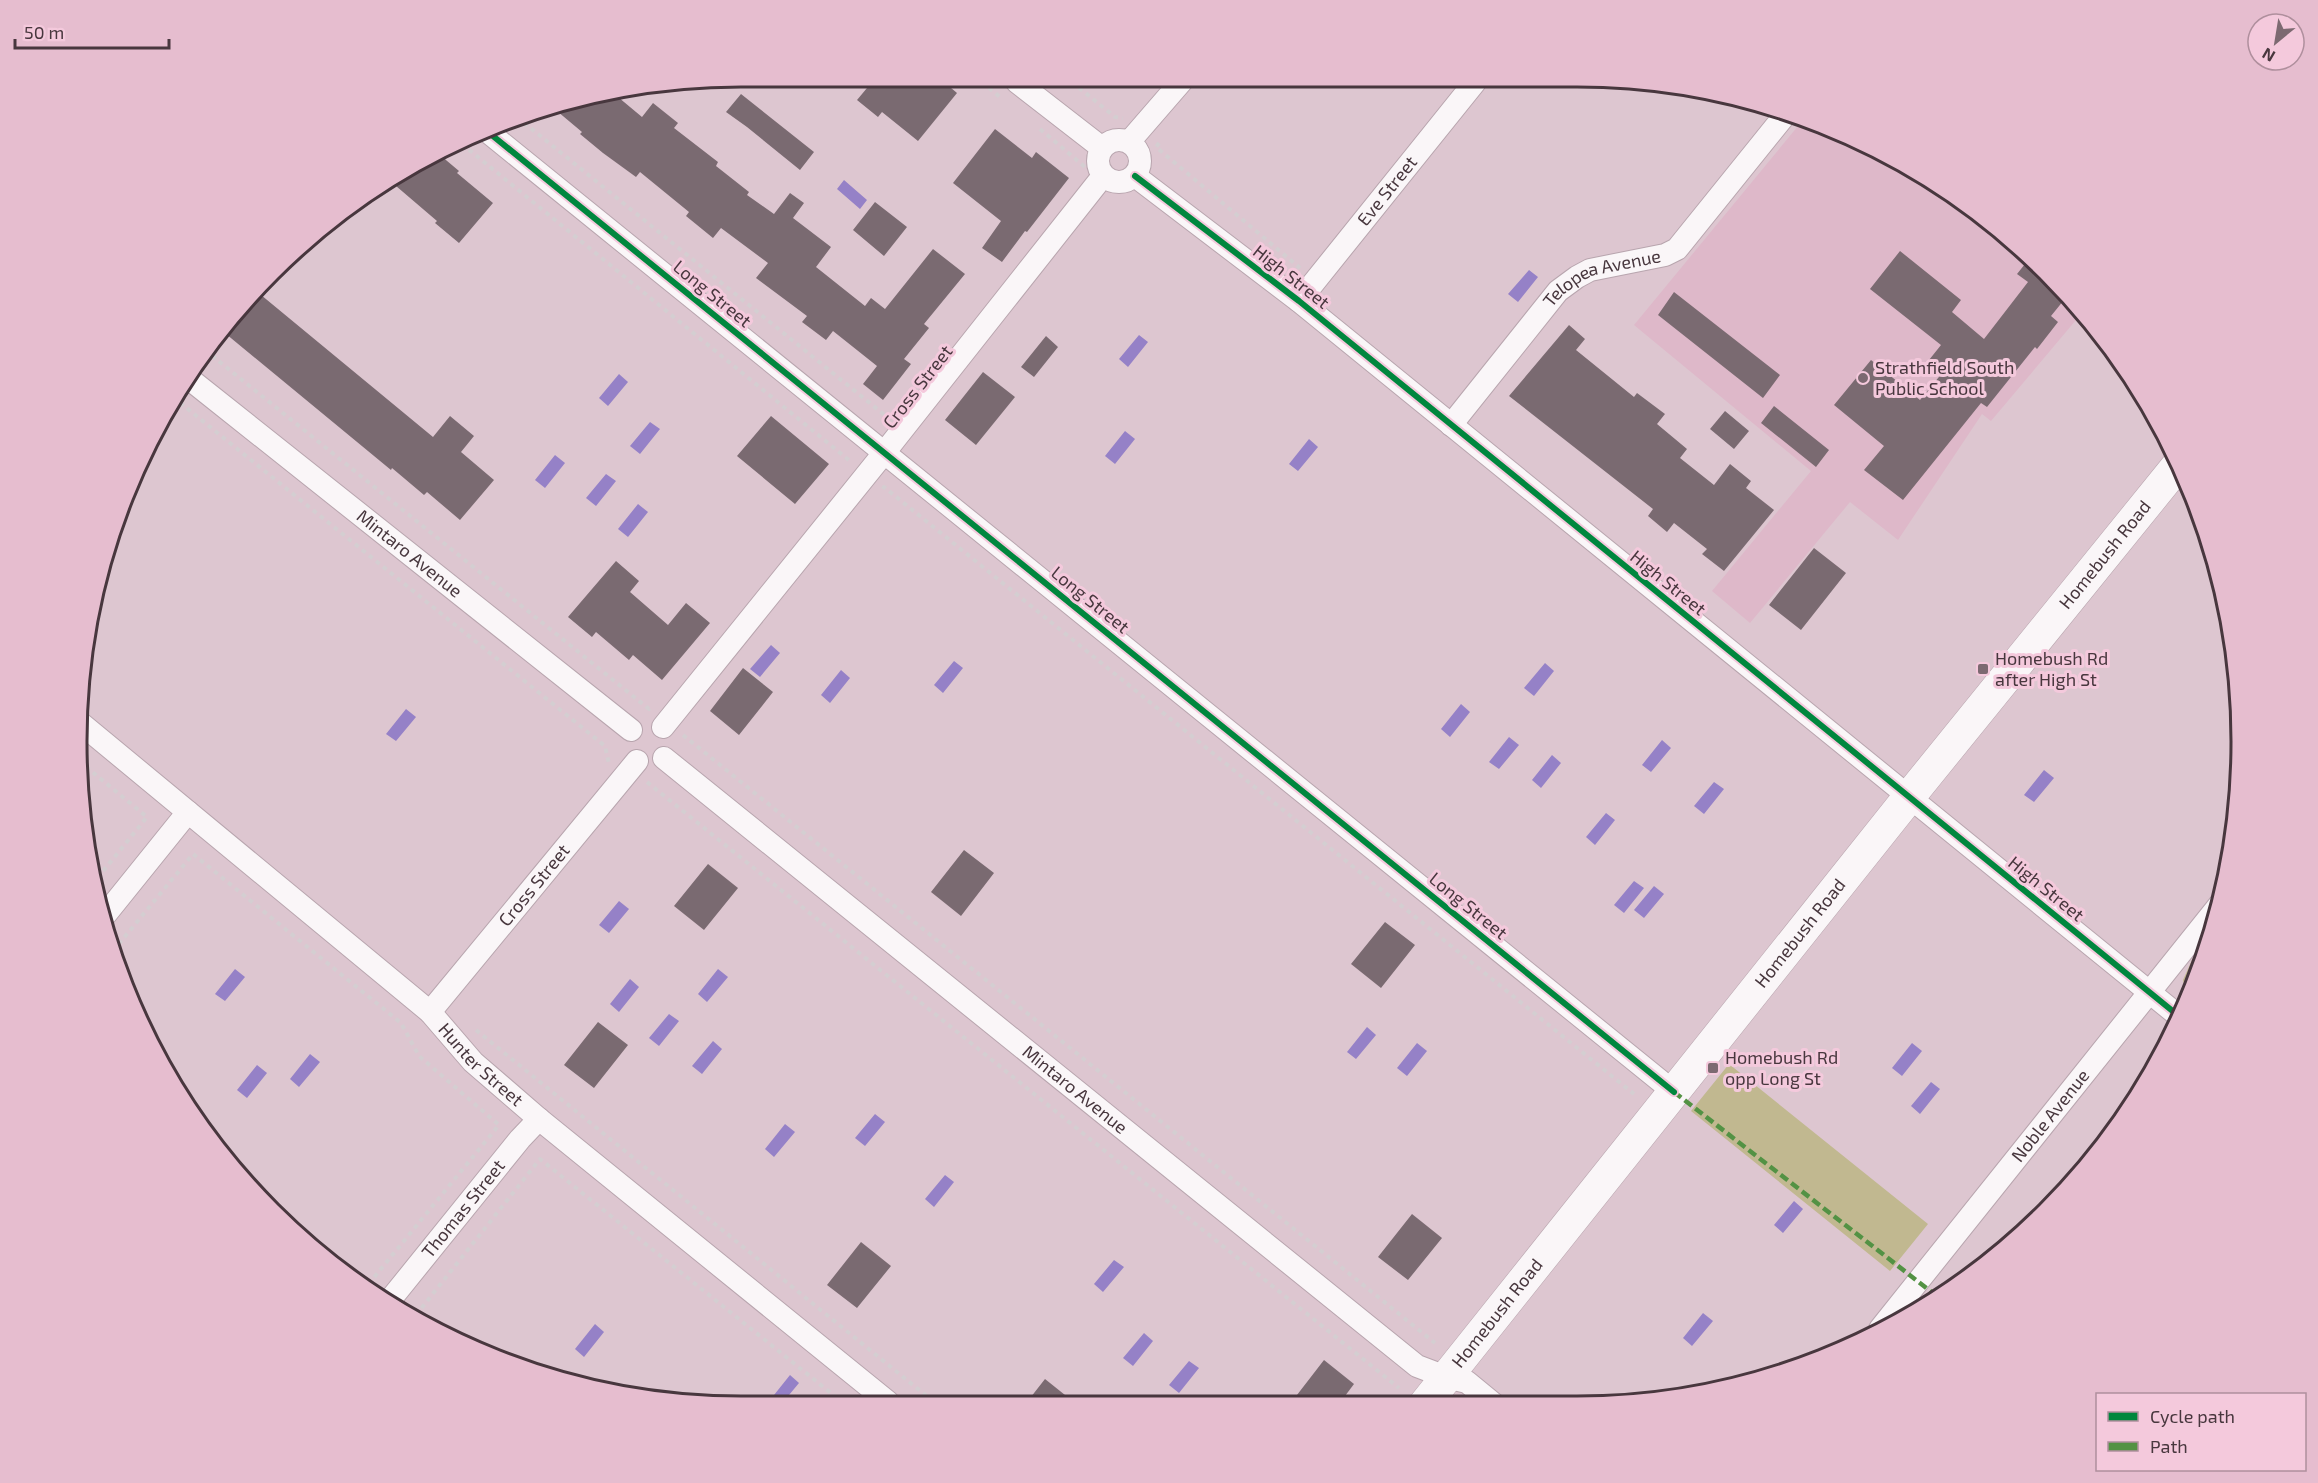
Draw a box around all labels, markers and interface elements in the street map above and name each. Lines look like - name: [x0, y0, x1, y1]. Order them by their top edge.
- scale bar: [15, 12, 170, 50]
- north arrow: [2246, 12, 2306, 72]
- text: 50 m: [24, 21, 64, 43]
- text: N: [2258, 44, 2278, 67]
- street label: Eve Street: [1352, 151, 1421, 230]
- street label: High Street: [1249, 240, 1334, 313]
- street label: Telopea Avenue: [1538, 244, 1663, 311]
- street label: Long Street: [669, 255, 756, 331]
- street label: Cross Street: [878, 340, 957, 432]
- place label: Strathfield South Public School: [1875, 356, 2014, 399]
- marker: Strathfield South Public School: [1856, 371, 1870, 385]
- street label: Homebush Road: [2054, 495, 2155, 613]
- street label: Mintaro Avenue: [353, 504, 467, 602]
- street label: High Street: [1626, 545, 1711, 620]
- street label: Long Street: [1047, 561, 1134, 637]
- place label: Homebush Rd after High St: [1995, 647, 2108, 690]
- marker: Homebush Rd after High St: [1976, 662, 1990, 676]
- street label: Cross Street: [493, 839, 574, 930]
- street label: High Street: [2004, 851, 2089, 926]
- street label: Long Street: [1425, 867, 1512, 943]
- street label: Homebush Road: [1749, 874, 1850, 992]
- street label: Hunter Street: [434, 1018, 528, 1110]
- street label: Mintaro Avenue: [1018, 1040, 1132, 1138]
- place label: Homebush Rd opp Long St: [1725, 1046, 1838, 1089]
- marker: Homebush Rd opp Long St: [1706, 1061, 1720, 1075]
- street label: Noble Avenue: [2006, 1065, 2093, 1166]
- street label: Thomas Street: [416, 1155, 509, 1262]
- street label: Homebush Road: [1446, 1254, 1547, 1372]
- legend: [2096, 1393, 2306, 1471]
- text: Cycle path: [2150, 1405, 2235, 1427]
- text: Path: [2150, 1435, 2188, 1457]

